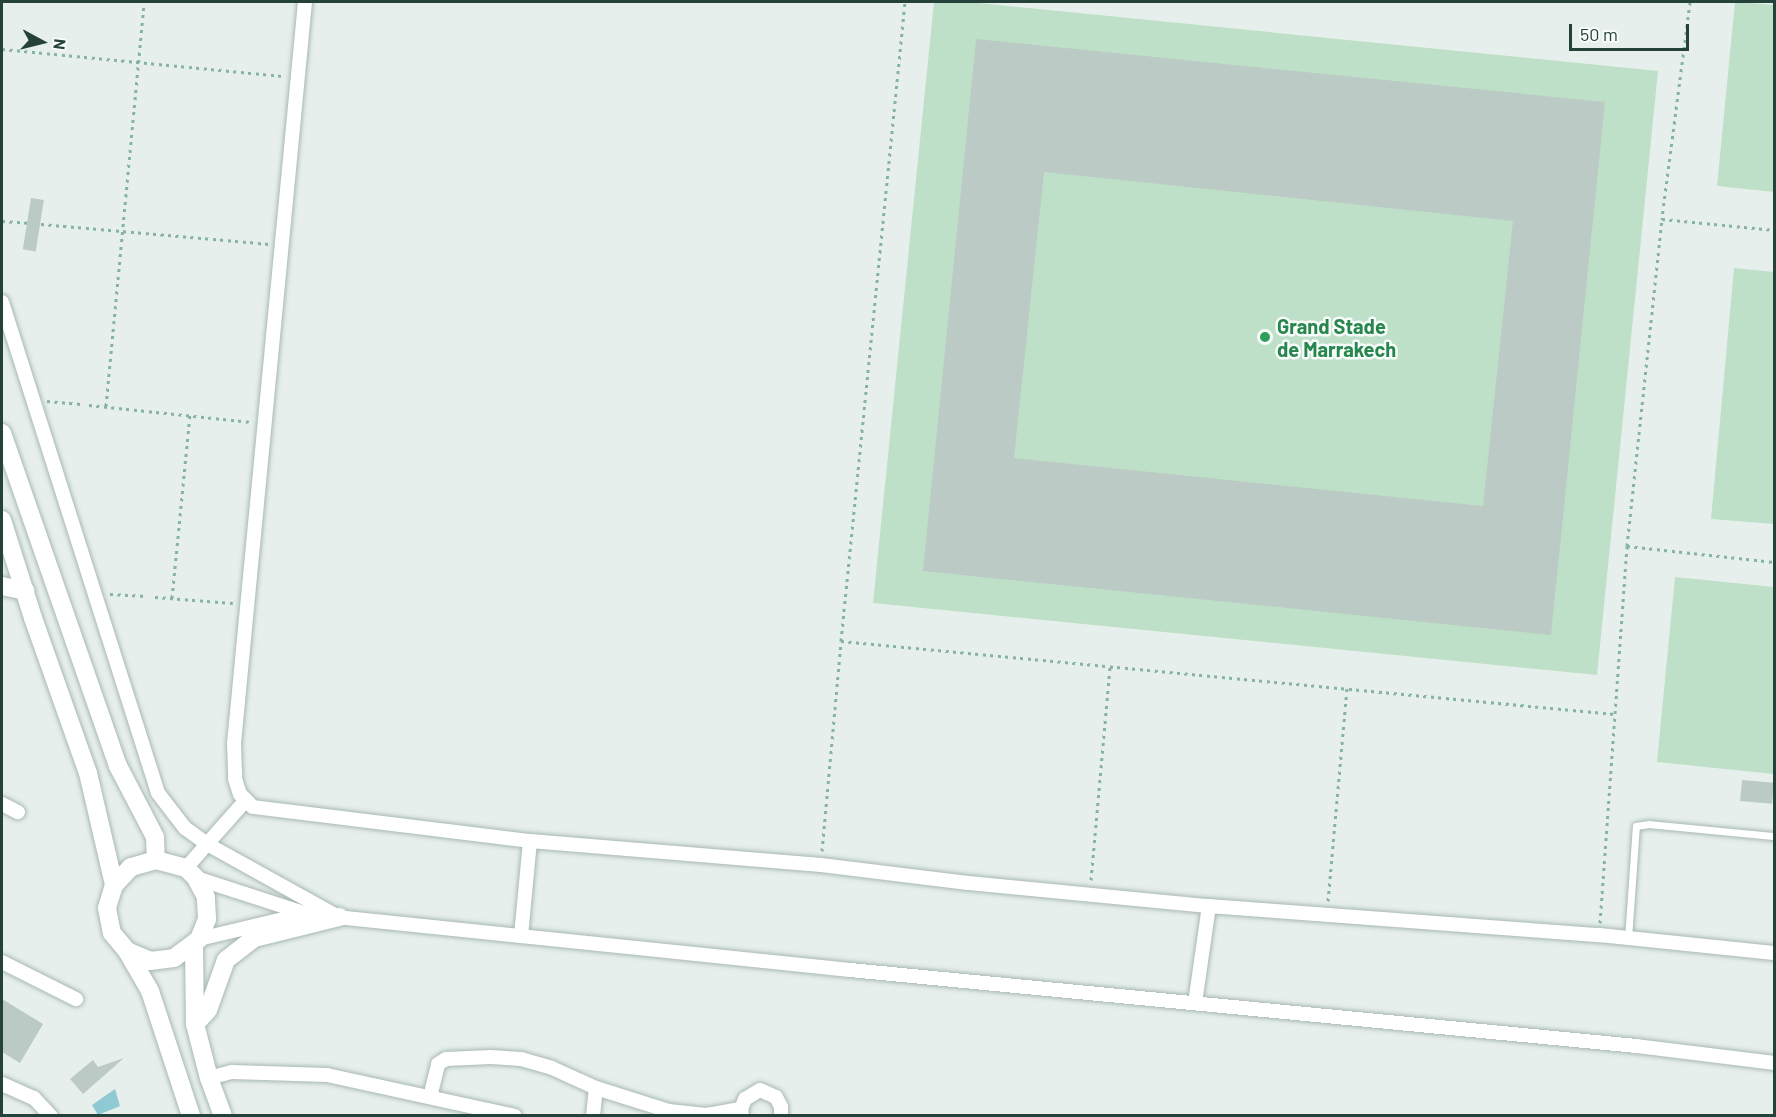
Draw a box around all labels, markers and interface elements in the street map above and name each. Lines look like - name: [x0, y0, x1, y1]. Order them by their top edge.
- north arrow: [12, 12, 72, 72]
- scale bar: [1572, 12, 1692, 50]
- text: 50 m: [1580, 23, 1618, 45]
- text: N: [50, 38, 70, 51]
- place label: Grand Stade de Marrakech: [1277, 314, 1396, 361]
- marker: Grand Stade de Marrakech: [1258, 330, 1272, 344]

